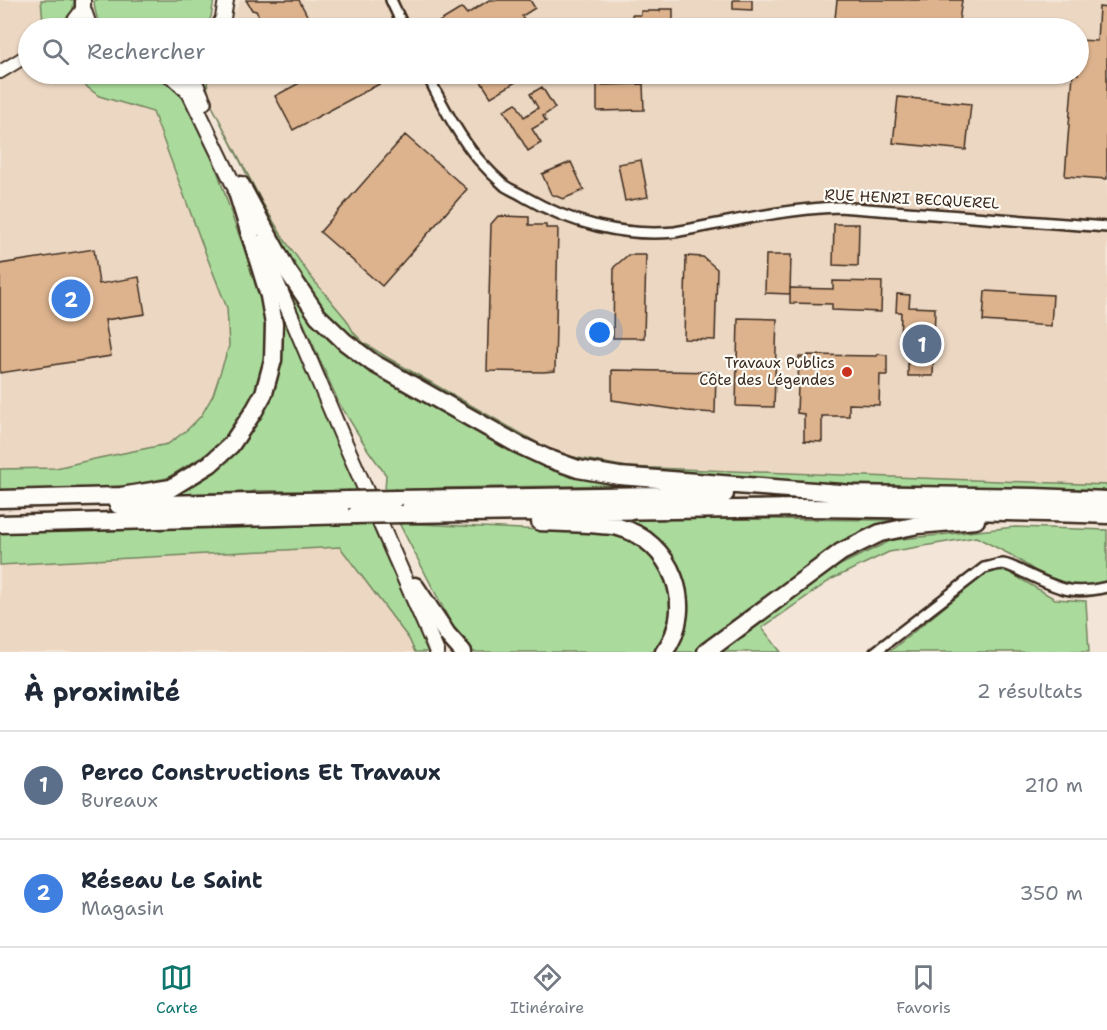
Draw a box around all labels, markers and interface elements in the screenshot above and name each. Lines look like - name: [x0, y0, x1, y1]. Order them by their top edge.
- search box: [18, 18, 1089, 84]
- icon: search: [39, 35, 72, 68]
- text: Rechercher: [87, 37, 206, 66]
- street label: RUE HENRI BECQUEREL: [824, 184, 1000, 214]
- pin: 2: [52, 276, 90, 322]
- your location: [585, 318, 614, 347]
- pin: 1: [902, 322, 942, 366]
- place label: Travaux Publics Côte des Légendes: [699, 353, 835, 390]
- marker: Travaux Publics Côte des Légendes: [840, 365, 854, 379]
- text: À proximité: [24, 674, 180, 709]
- text: 2 résultats: [977, 678, 1083, 704]
- text: Perco Constructions Et Travaux: [81, 758, 441, 787]
- text: 1: [39, 772, 48, 798]
- text: 210 m: [1024, 772, 1083, 798]
- text: Bureaux: [81, 787, 158, 813]
- text: Réseau Le Saint: [81, 866, 262, 895]
- text: 2: [37, 880, 51, 906]
- text: 350 m: [1019, 880, 1083, 906]
- text: Magasin: [81, 895, 164, 921]
- tab: Carte: [156, 961, 198, 1018]
- tab: Itinéraire: [510, 961, 584, 1018]
- tab: Favoris: [896, 961, 951, 1018]

